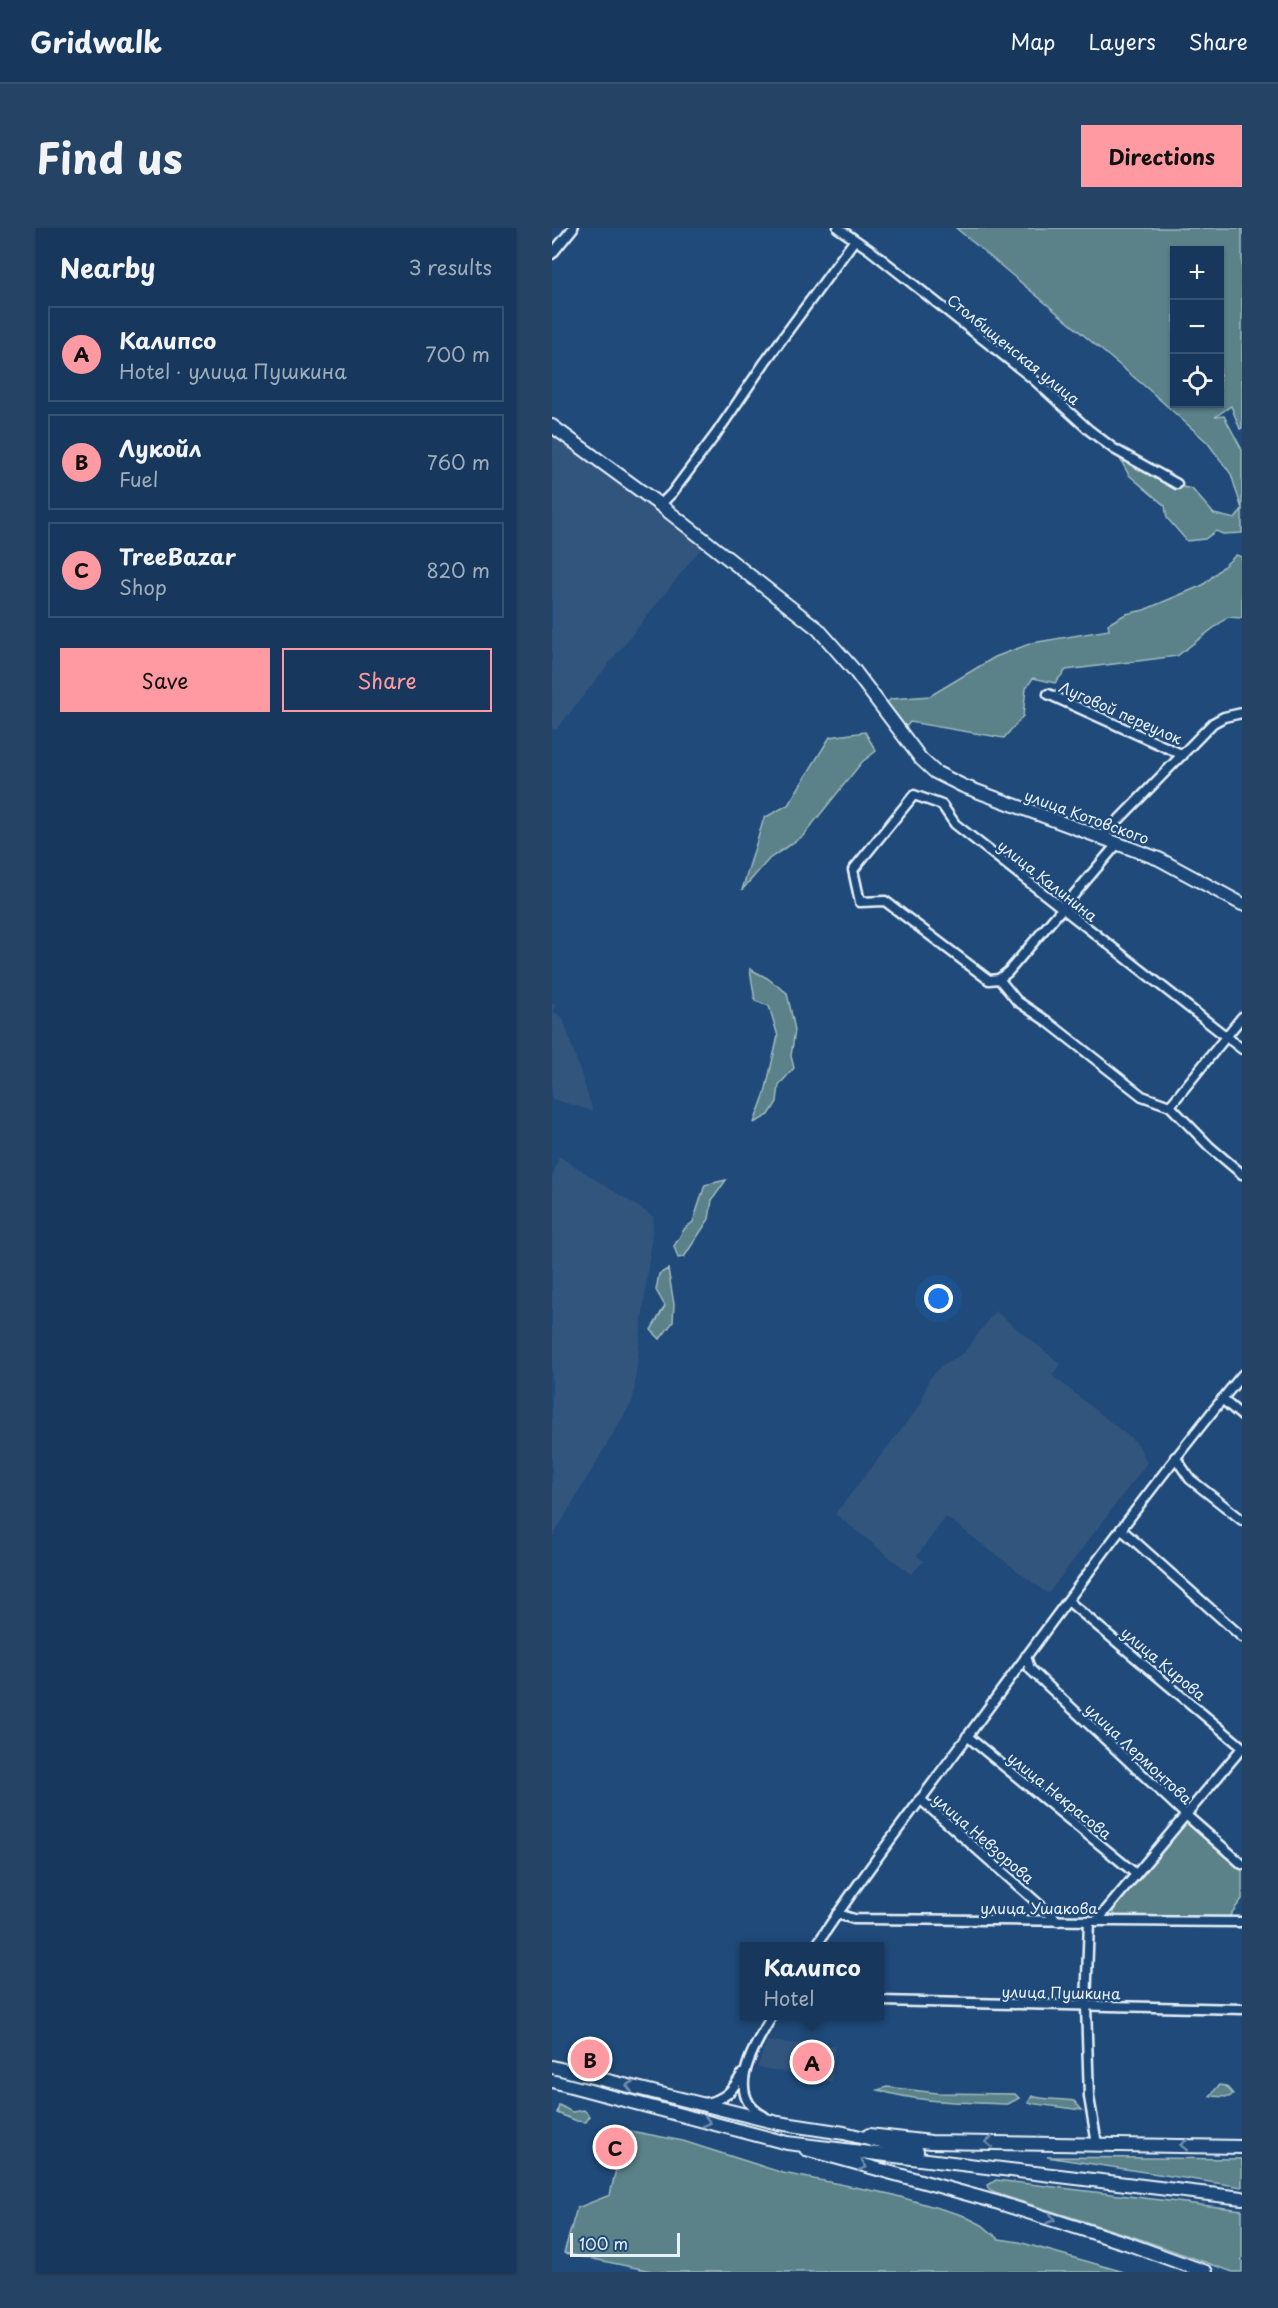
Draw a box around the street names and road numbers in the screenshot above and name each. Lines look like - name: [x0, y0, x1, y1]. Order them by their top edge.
- street label: Столбищенская улица: [943, 288, 1086, 410]
- street label: Луговой переулок: [1056, 675, 1186, 750]
- street label: улица Котовского: [1021, 783, 1153, 849]
- street label: улица Калинина: [993, 834, 1103, 927]
- street label: улица Кирова: [1117, 1621, 1212, 1706]
- street label: улица Лермонтова: [1080, 1697, 1198, 1809]
- street label: улица Некрасова: [1003, 1746, 1118, 1845]
- street label: улица Невзорова: [928, 1787, 1040, 1889]
- street label: улица Ушакова: [980, 1896, 1098, 1919]
- street label: улица Пушкина: [1001, 1979, 1121, 2005]

